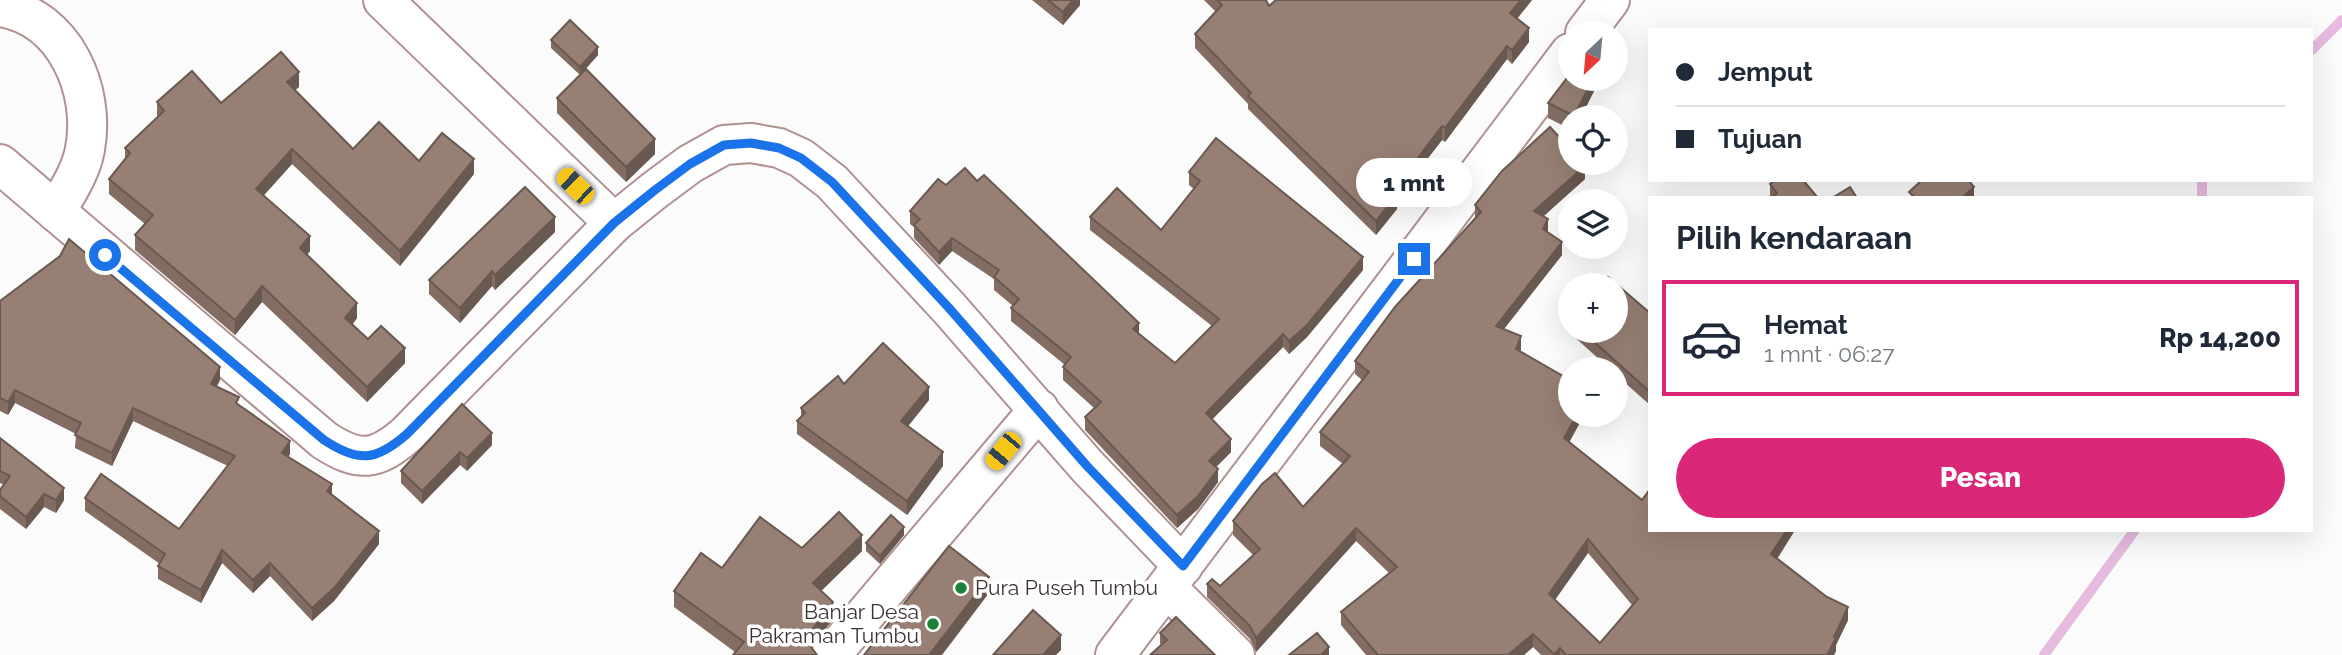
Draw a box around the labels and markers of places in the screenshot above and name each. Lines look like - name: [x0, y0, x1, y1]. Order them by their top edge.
- place label: Pura Puseh Tumbu: [975, 575, 1158, 600]
- marker: Pura Puseh Tumbu: [953, 580, 969, 596]
- place label: Banjar Desa Pakraman Tumbu: [749, 599, 919, 648]
- marker: Banjar Desa Pakraman Tumbu: [925, 616, 941, 632]

